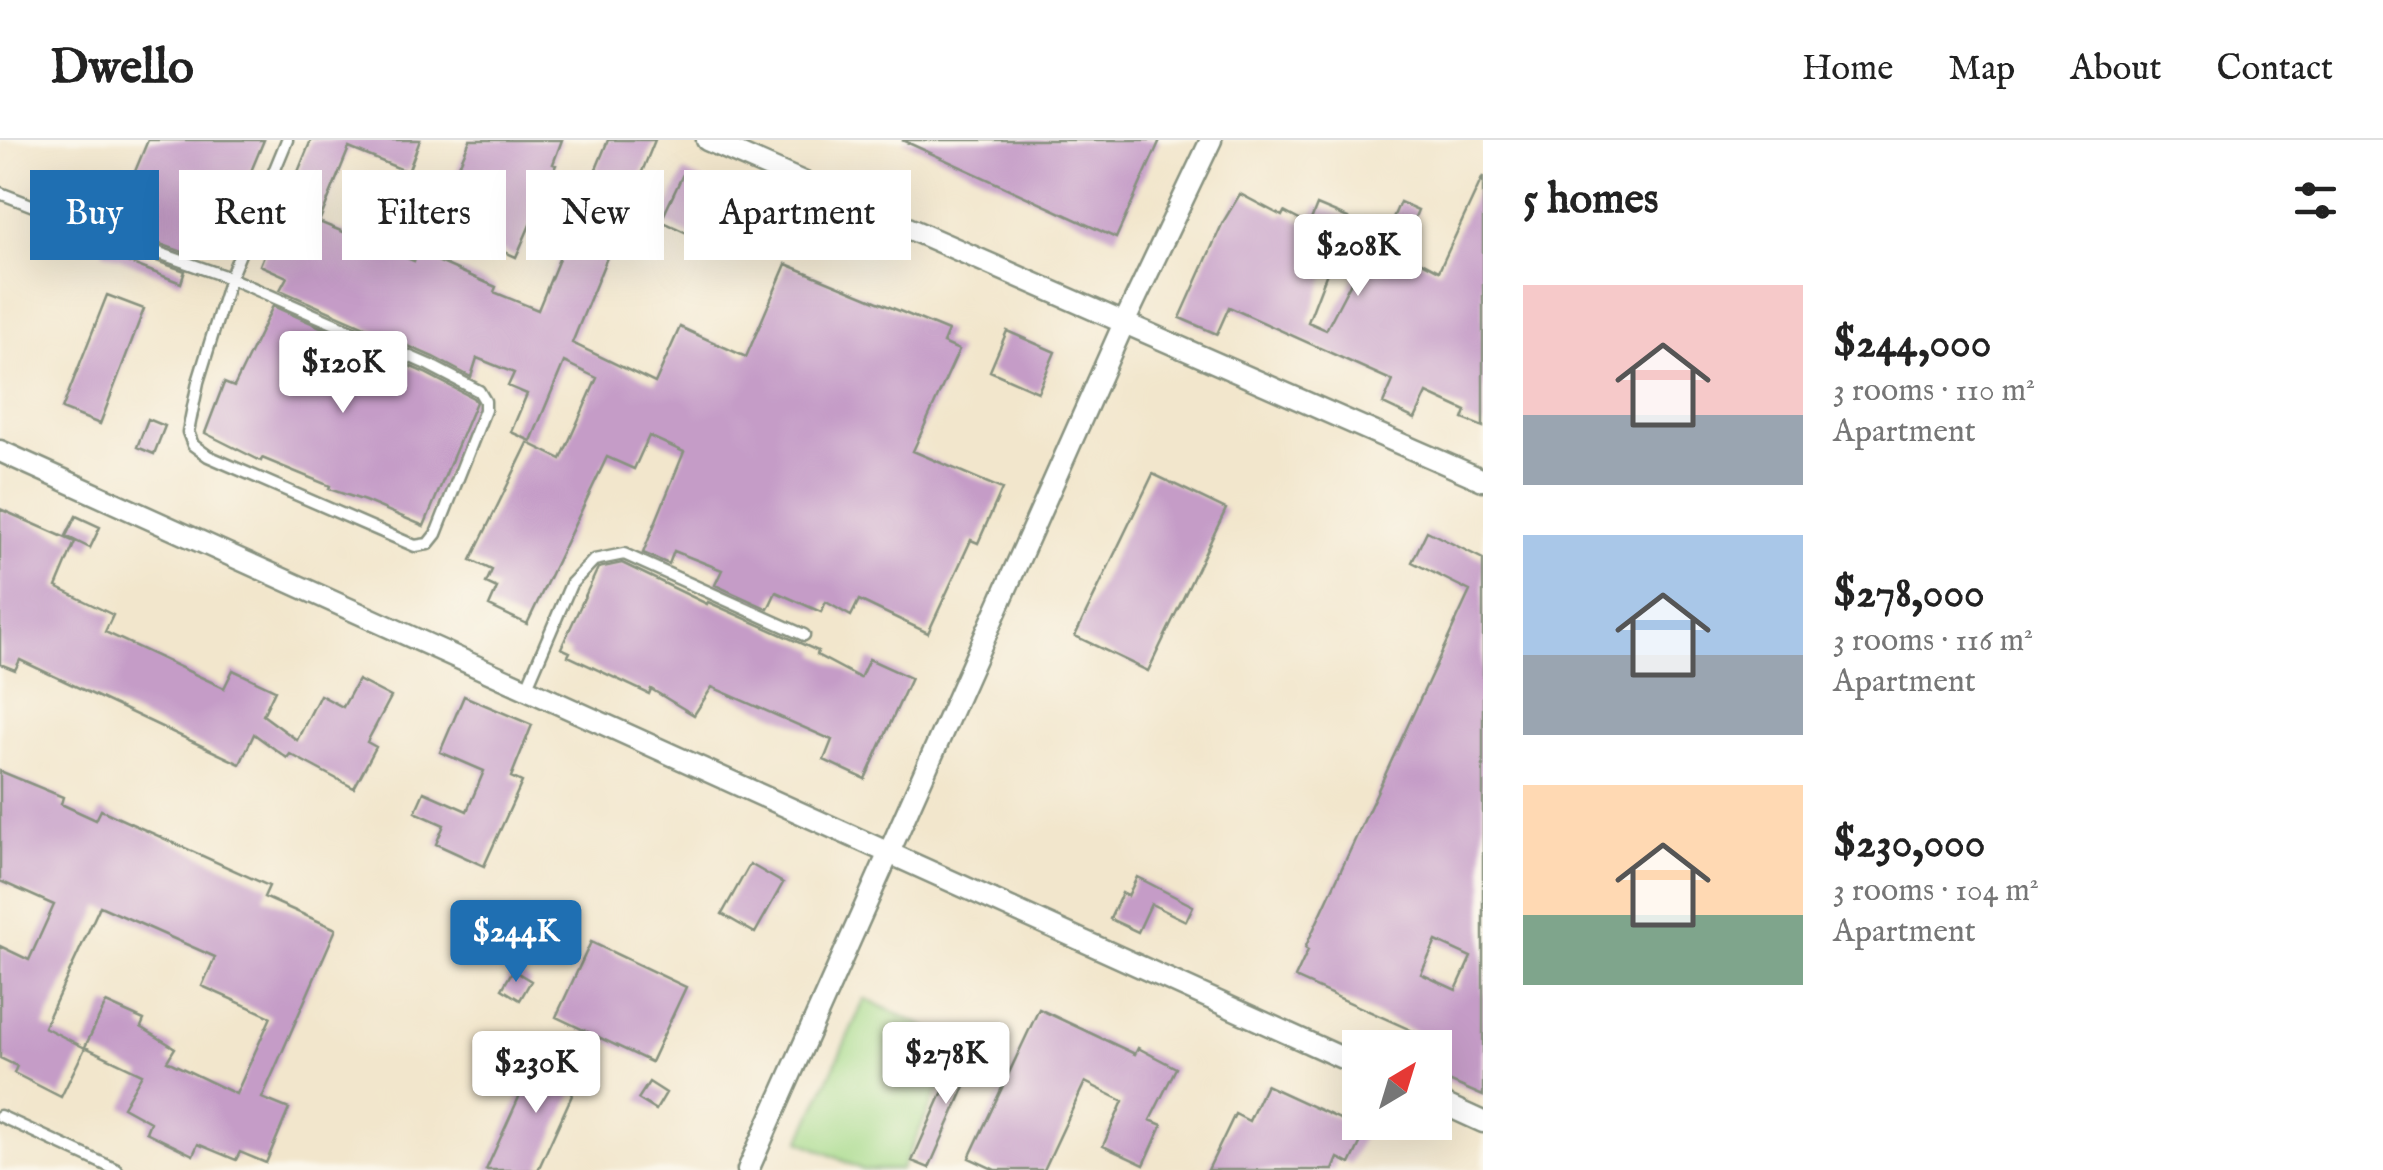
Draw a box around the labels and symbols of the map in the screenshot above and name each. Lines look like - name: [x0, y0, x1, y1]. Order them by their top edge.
- pin: $208K: [1288, 214, 1428, 299]
- pin: $120K: [273, 331, 413, 416]
- pin: $244K: [446, 900, 586, 985]
- pin: $278K: [876, 1022, 1016, 1107]
- north arrow: [1342, 1030, 1452, 1140]
- pin: $230K: [466, 1031, 606, 1116]

